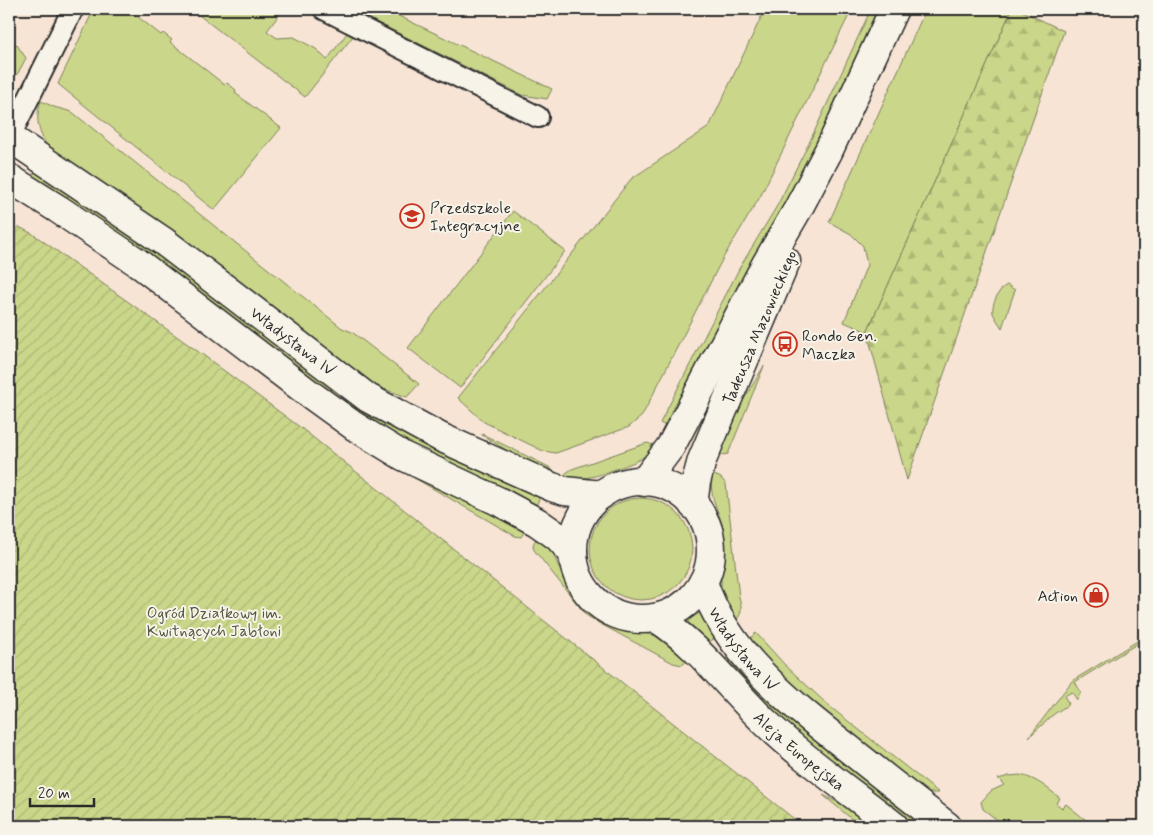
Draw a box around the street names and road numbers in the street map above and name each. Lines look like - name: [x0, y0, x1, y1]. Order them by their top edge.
- street label: Tadeusza Mazowieckiego: [718, 247, 802, 408]
- street label: Władysława IV: [245, 303, 339, 381]
- street label: Władysława IV: [703, 604, 782, 697]
- street label: Aleja Europejska: [748, 708, 849, 796]

